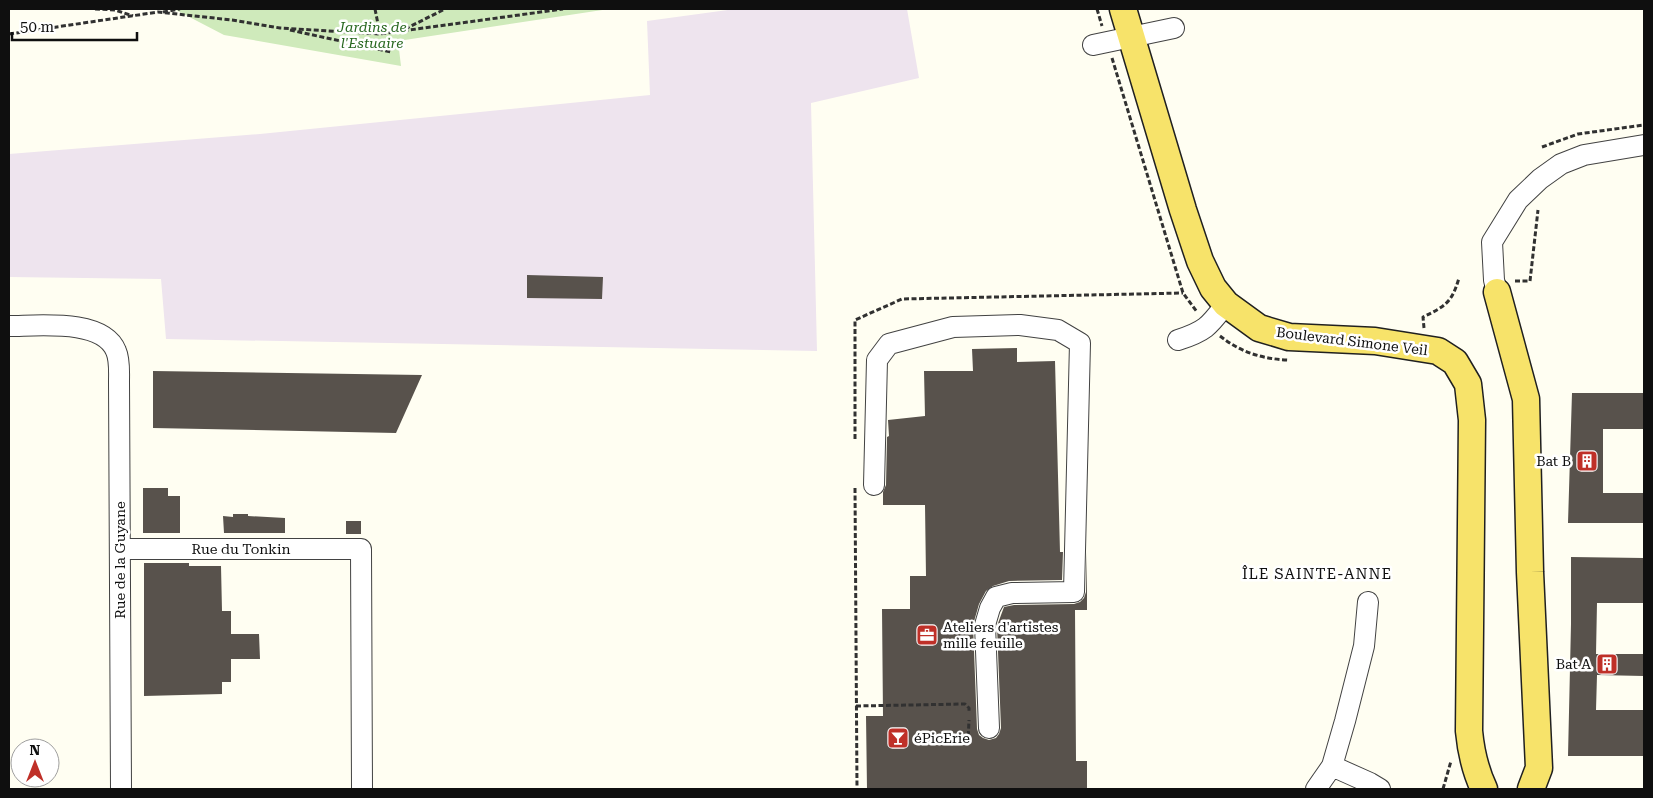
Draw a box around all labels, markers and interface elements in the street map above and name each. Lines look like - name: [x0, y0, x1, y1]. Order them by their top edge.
- scale bar: [12, 10, 138, 42]
- text: 50 m: [20, 18, 55, 36]
- park label: Jardins de l'Estuaire: [336, 19, 407, 51]
- street label: Boulevard Simone Veil: [1275, 324, 1429, 358]
- building icon: Bat B: [1575, 449, 1599, 473]
- place label: Bat B: [1536, 453, 1571, 469]
- street label: Rue de la Guyane: [112, 501, 128, 619]
- street label: Rue du Tonkin: [192, 541, 290, 557]
- district label: ÎLE SAINTE-ANNE: [1242, 565, 1392, 583]
- place label: Ateliers d'artistes mille feuille: [943, 619, 1059, 651]
- office icon: Ateliers d'artistes mille feuille: [915, 623, 939, 647]
- building icon: Bat A: [1595, 652, 1619, 676]
- place label: Bat A: [1556, 656, 1591, 672]
- bar icon: éPicErie: [886, 726, 910, 750]
- place label: éPicErie: [914, 730, 970, 746]
- north arrow: [10, 738, 60, 788]
- text: N: [30, 742, 41, 758]

